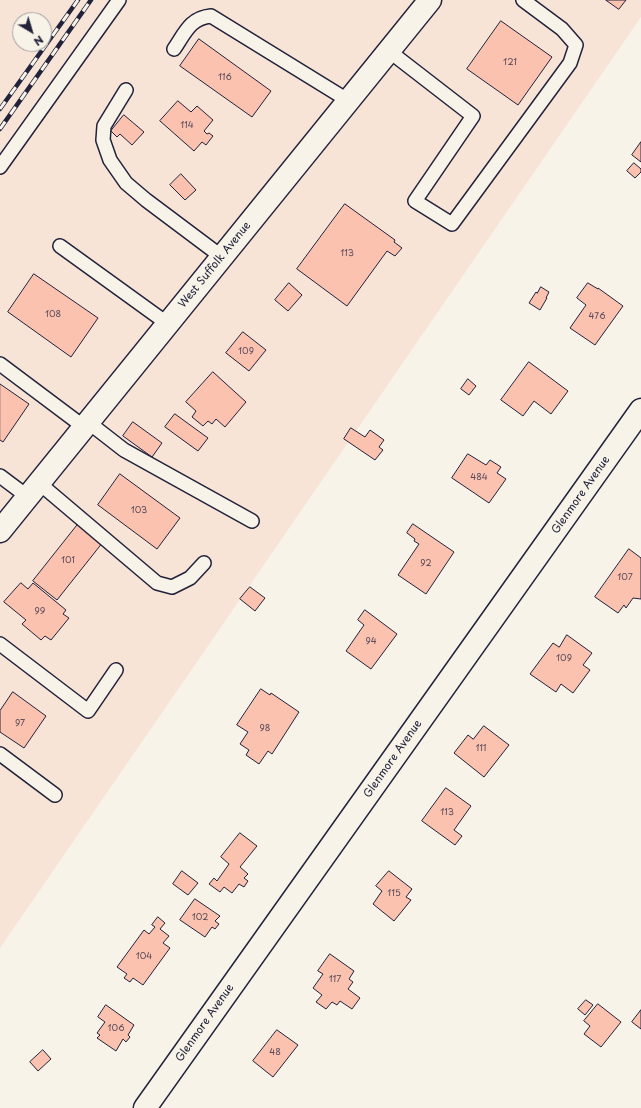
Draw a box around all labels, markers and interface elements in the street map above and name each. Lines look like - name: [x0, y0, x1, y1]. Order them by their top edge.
- north arrow: [12, 12, 52, 52]
- text: N: [30, 32, 48, 50]
- house number: 121: [503, 58, 517, 68]
- house number: 116: [218, 73, 232, 83]
- house number: 114: [180, 121, 194, 131]
- street label: West Suffolk Avenue: [176, 219, 254, 311]
- house number: 113: [340, 249, 354, 259]
- house number: 108: [45, 310, 61, 320]
- house number: 476: [589, 312, 605, 322]
- house number: 109: [238, 347, 254, 357]
- street label: Glenmore Avenue: [549, 454, 613, 536]
- house number: 484: [470, 473, 488, 483]
- house number: 103: [131, 506, 147, 516]
- house number: 101: [61, 556, 75, 566]
- house number: 92: [420, 559, 432, 569]
- house number: 107: [617, 573, 633, 583]
- house number: 99: [35, 607, 45, 617]
- house number: 94: [365, 637, 377, 647]
- house number: 109: [556, 654, 572, 664]
- street label: Glenmore Avenue: [361, 718, 425, 800]
- house number: 97: [15, 719, 25, 729]
- house number: 98: [260, 724, 270, 734]
- house number: 111: [476, 744, 486, 754]
- house number: 113: [440, 808, 454, 818]
- house number: 115: [387, 889, 401, 899]
- house number: 102: [192, 913, 208, 923]
- house number: 104: [136, 952, 152, 962]
- house number: 117: [329, 975, 341, 985]
- street label: Glenmore Avenue: [173, 982, 237, 1064]
- house number: 106: [108, 1024, 124, 1034]
- house number: 48: [269, 1048, 281, 1058]

